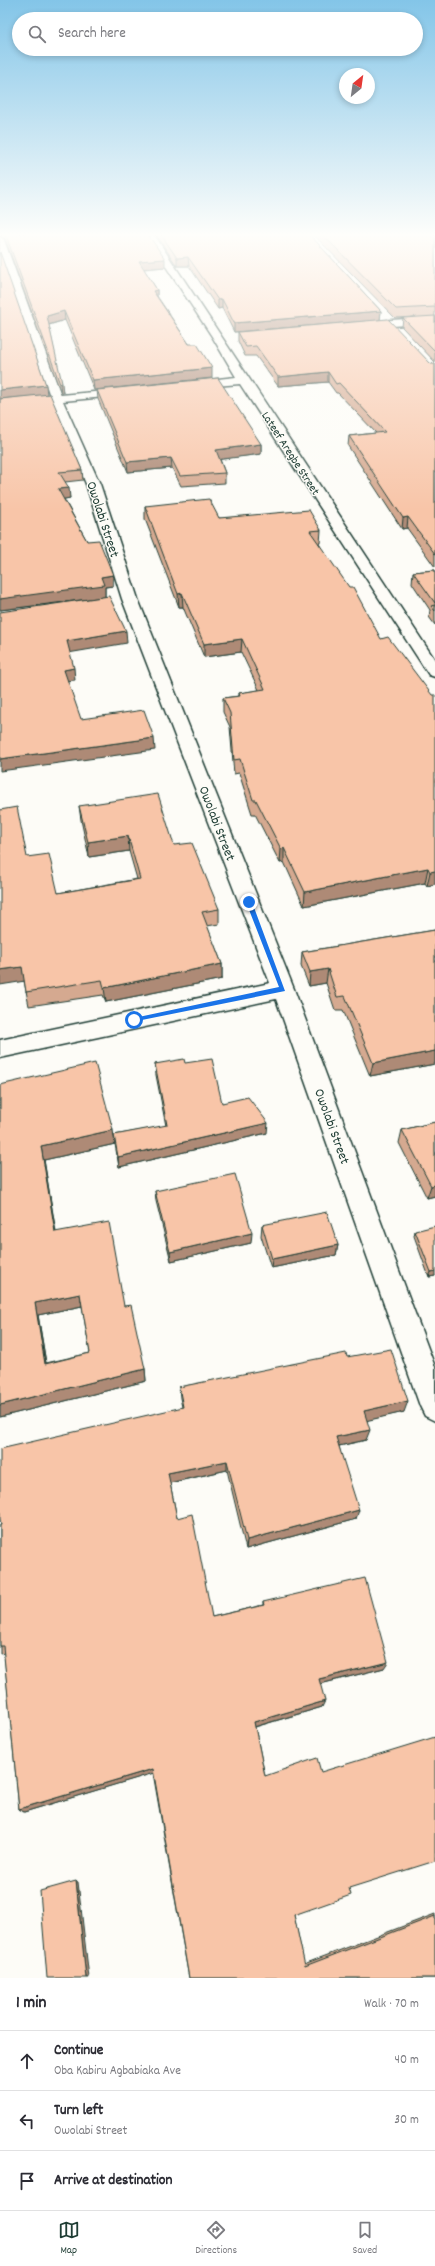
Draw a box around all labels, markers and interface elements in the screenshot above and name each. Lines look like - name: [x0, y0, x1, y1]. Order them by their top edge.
- search box: [12, 12, 423, 56]
- icon: search: [26, 23, 48, 45]
- text: Search here: [58, 23, 126, 45]
- north arrow: [339, 68, 375, 104]
- street label: Lateef Aregbe Street: [256, 409, 323, 499]
- street label: Owolabi Street: [80, 479, 124, 560]
- street label: Owolabi Street: [193, 783, 240, 864]
- route end: [240, 893, 258, 911]
- route start: [125, 1011, 143, 1029]
- street label: Owolabi Street: [308, 1086, 354, 1167]
- text: 1 min: [16, 1992, 46, 2016]
- text: Walk · 70 m: [364, 1995, 419, 2014]
- text: Continue: [54, 2040, 103, 2062]
- icon: ahead: [16, 2050, 38, 2072]
- text: 40 m: [395, 2051, 419, 2070]
- text: Oba Kabiru Agbabiaka Ave: [54, 2062, 181, 2081]
- text: Turn left: [54, 2100, 103, 2122]
- icon: left: [16, 2110, 38, 2132]
- text: 30 m: [394, 2111, 419, 2130]
- text: Owolabi Street: [54, 2122, 127, 2141]
- icon: arrive: [16, 2170, 38, 2192]
- text: Arrive at destination: [54, 2170, 172, 2192]
- tab: Map: [58, 2219, 80, 2259]
- tab: Directions: [195, 2219, 237, 2259]
- tab: Saved: [353, 2219, 377, 2259]

